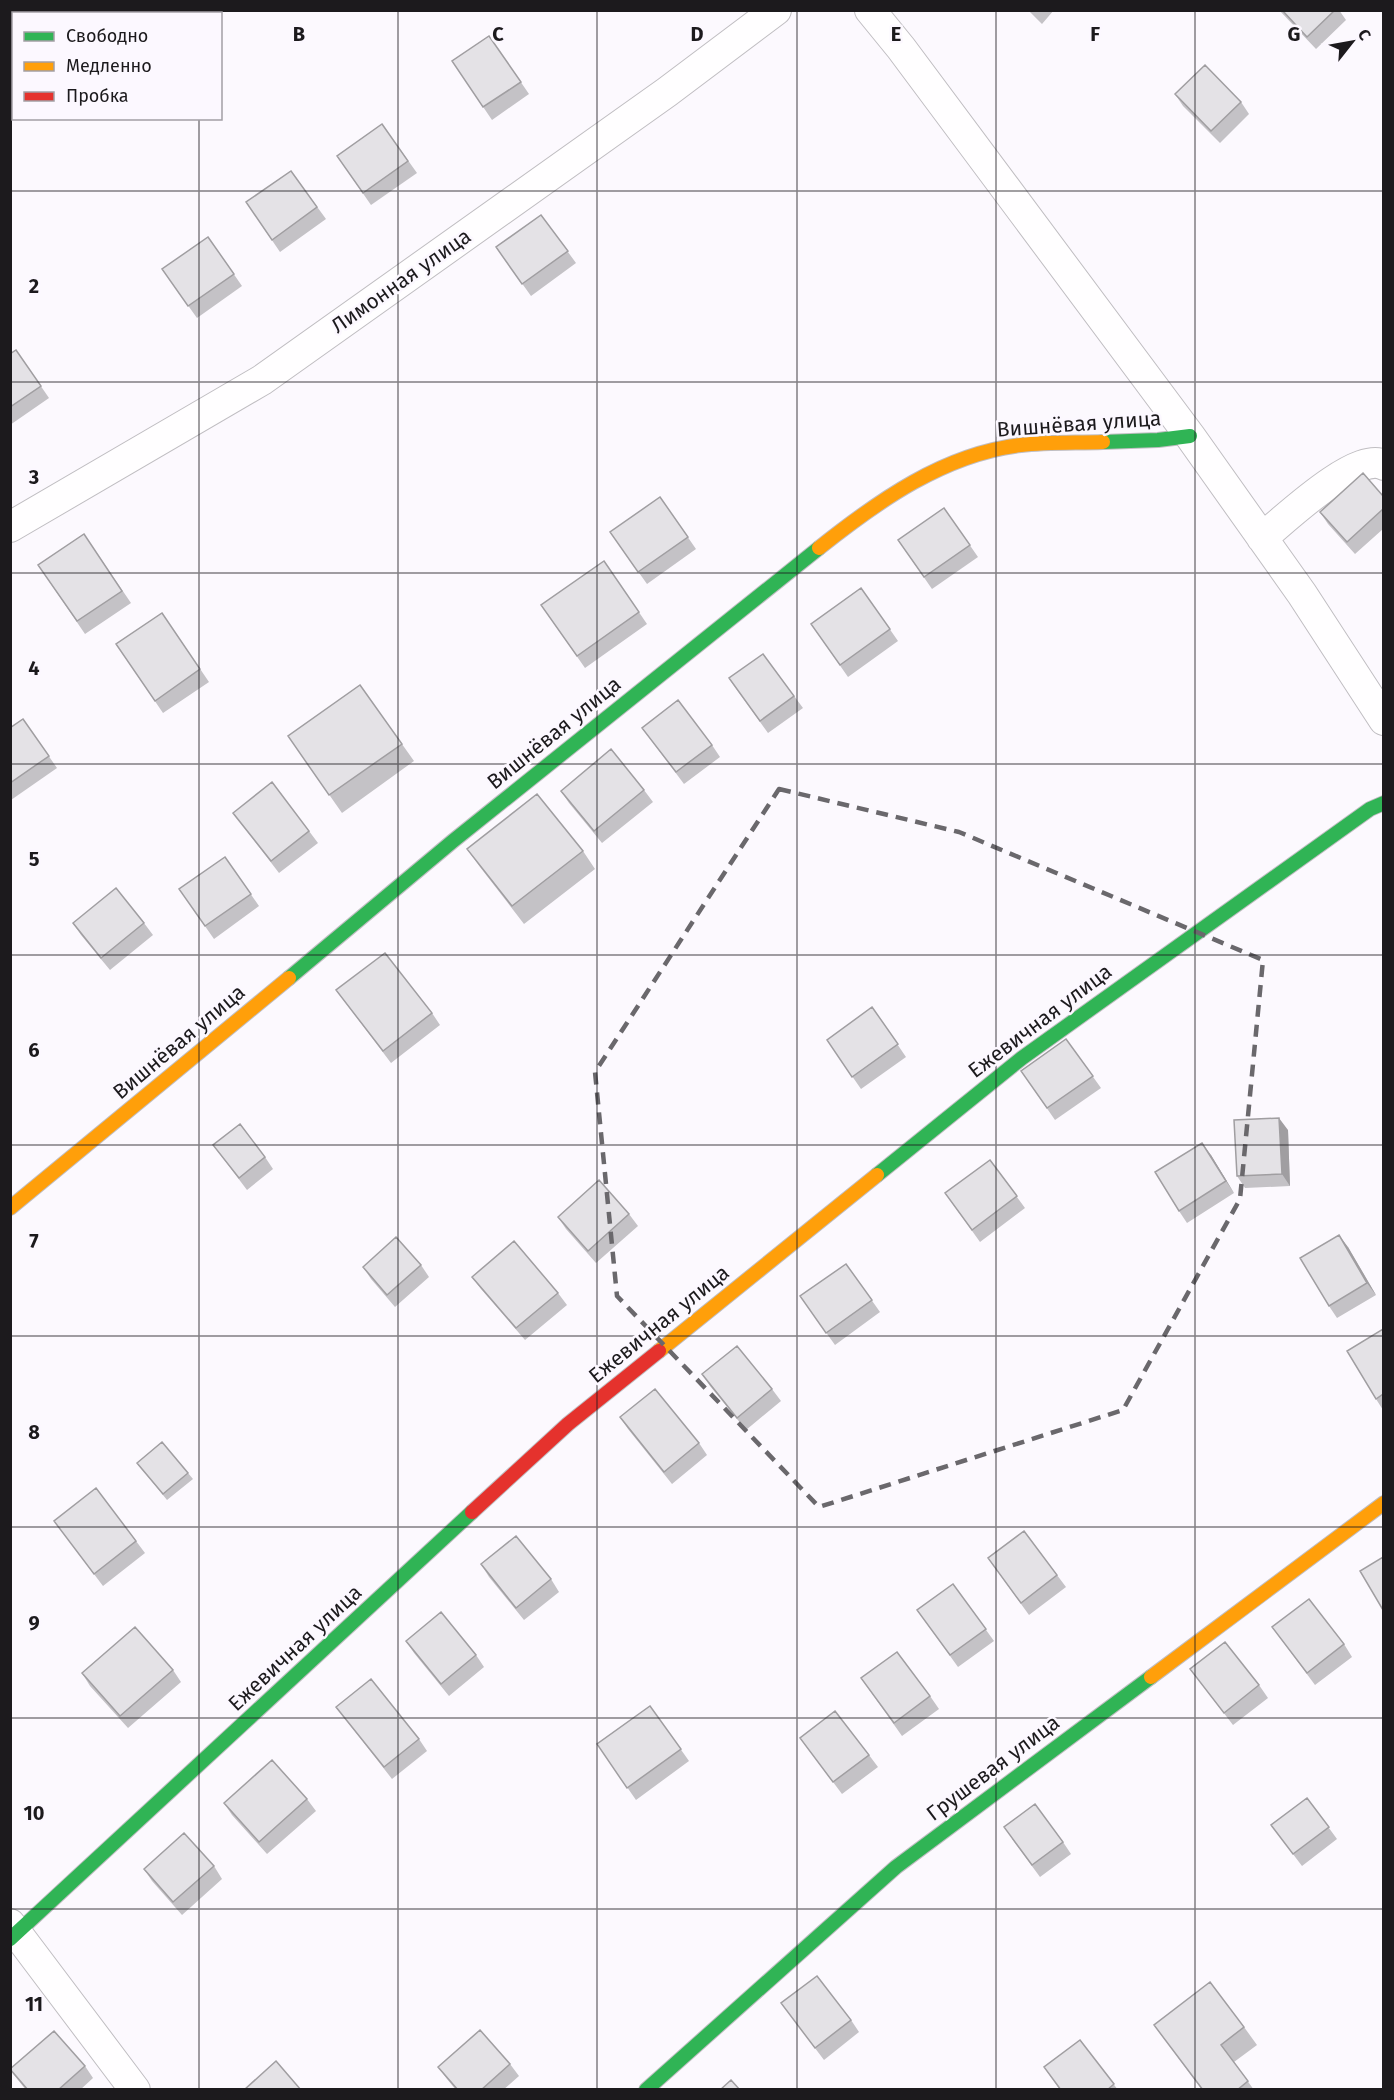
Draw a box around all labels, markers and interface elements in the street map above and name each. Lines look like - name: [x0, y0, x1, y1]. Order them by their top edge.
- legend: [12, 12, 222, 120]
- north arrow: [1322, 12, 1382, 72]
- text: B: [293, 22, 305, 46]
- text: C: [492, 22, 504, 46]
- text: D: [690, 22, 704, 46]
- text: E: [891, 22, 901, 46]
- text: F: [1090, 22, 1100, 46]
- text: G: [1288, 22, 1300, 46]
- text: Свободно: [66, 25, 148, 47]
- text: С: [1354, 26, 1375, 44]
- text: Медленно: [66, 55, 152, 77]
- text: Пробка: [66, 85, 129, 107]
- street label: Лимонная улица: [326, 223, 476, 339]
- text: 2: [29, 274, 39, 298]
- street label: Вишнёвая улица: [996, 405, 1162, 443]
- text: 3: [28, 465, 39, 489]
- text: 4: [28, 656, 40, 680]
- street label: Вишнёвая улица: [482, 671, 626, 795]
- text: 5: [29, 847, 40, 871]
- street label: Ежевичная улица: [963, 959, 1117, 1083]
- street label: Вишнёвая улица: [108, 979, 250, 1105]
- text: 6: [28, 1038, 40, 1062]
- text: 7: [29, 1229, 39, 1253]
- street label: Ежевичная улица: [584, 1259, 734, 1389]
- text: 8: [28, 1420, 40, 1444]
- street label: Ежевичная улица: [223, 1579, 367, 1717]
- text: 9: [28, 1611, 40, 1635]
- street label: Грушевая улица: [921, 1709, 1065, 1827]
- text: 10: [24, 1801, 44, 1825]
- text: 11: [25, 1992, 43, 2016]

